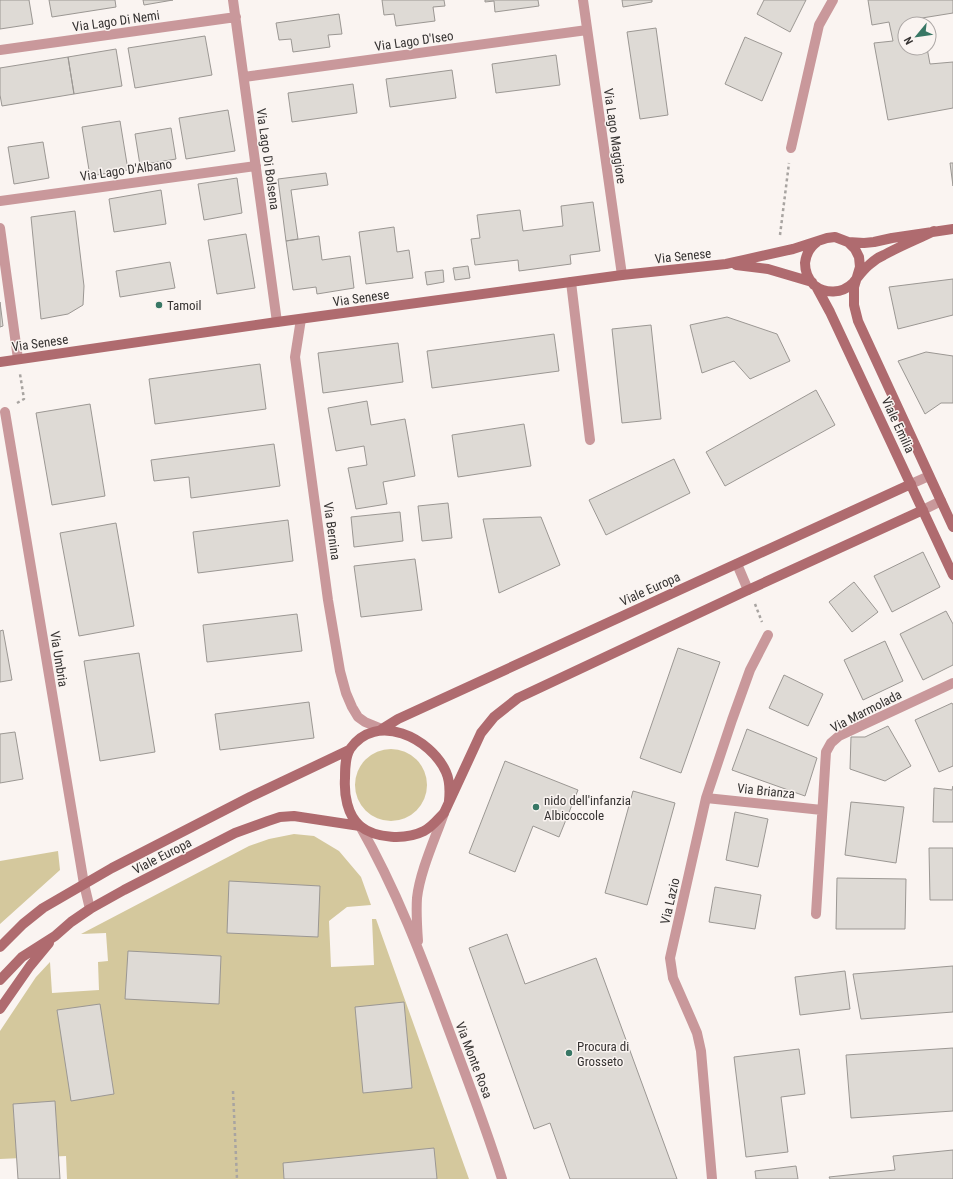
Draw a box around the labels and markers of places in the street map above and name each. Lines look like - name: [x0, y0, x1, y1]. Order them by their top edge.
- place label: Tamoil: [167, 298, 202, 313]
- marker: Tamoil: [154, 300, 164, 310]
- place label: nido dell'infanzia Albicoccole: [544, 793, 631, 823]
- marker: nido dell'infanzia Albicoccole: [531, 802, 541, 812]
- place label: Procura di Grosseto: [577, 1039, 629, 1069]
- marker: Procura di Grosseto: [564, 1048, 574, 1058]

